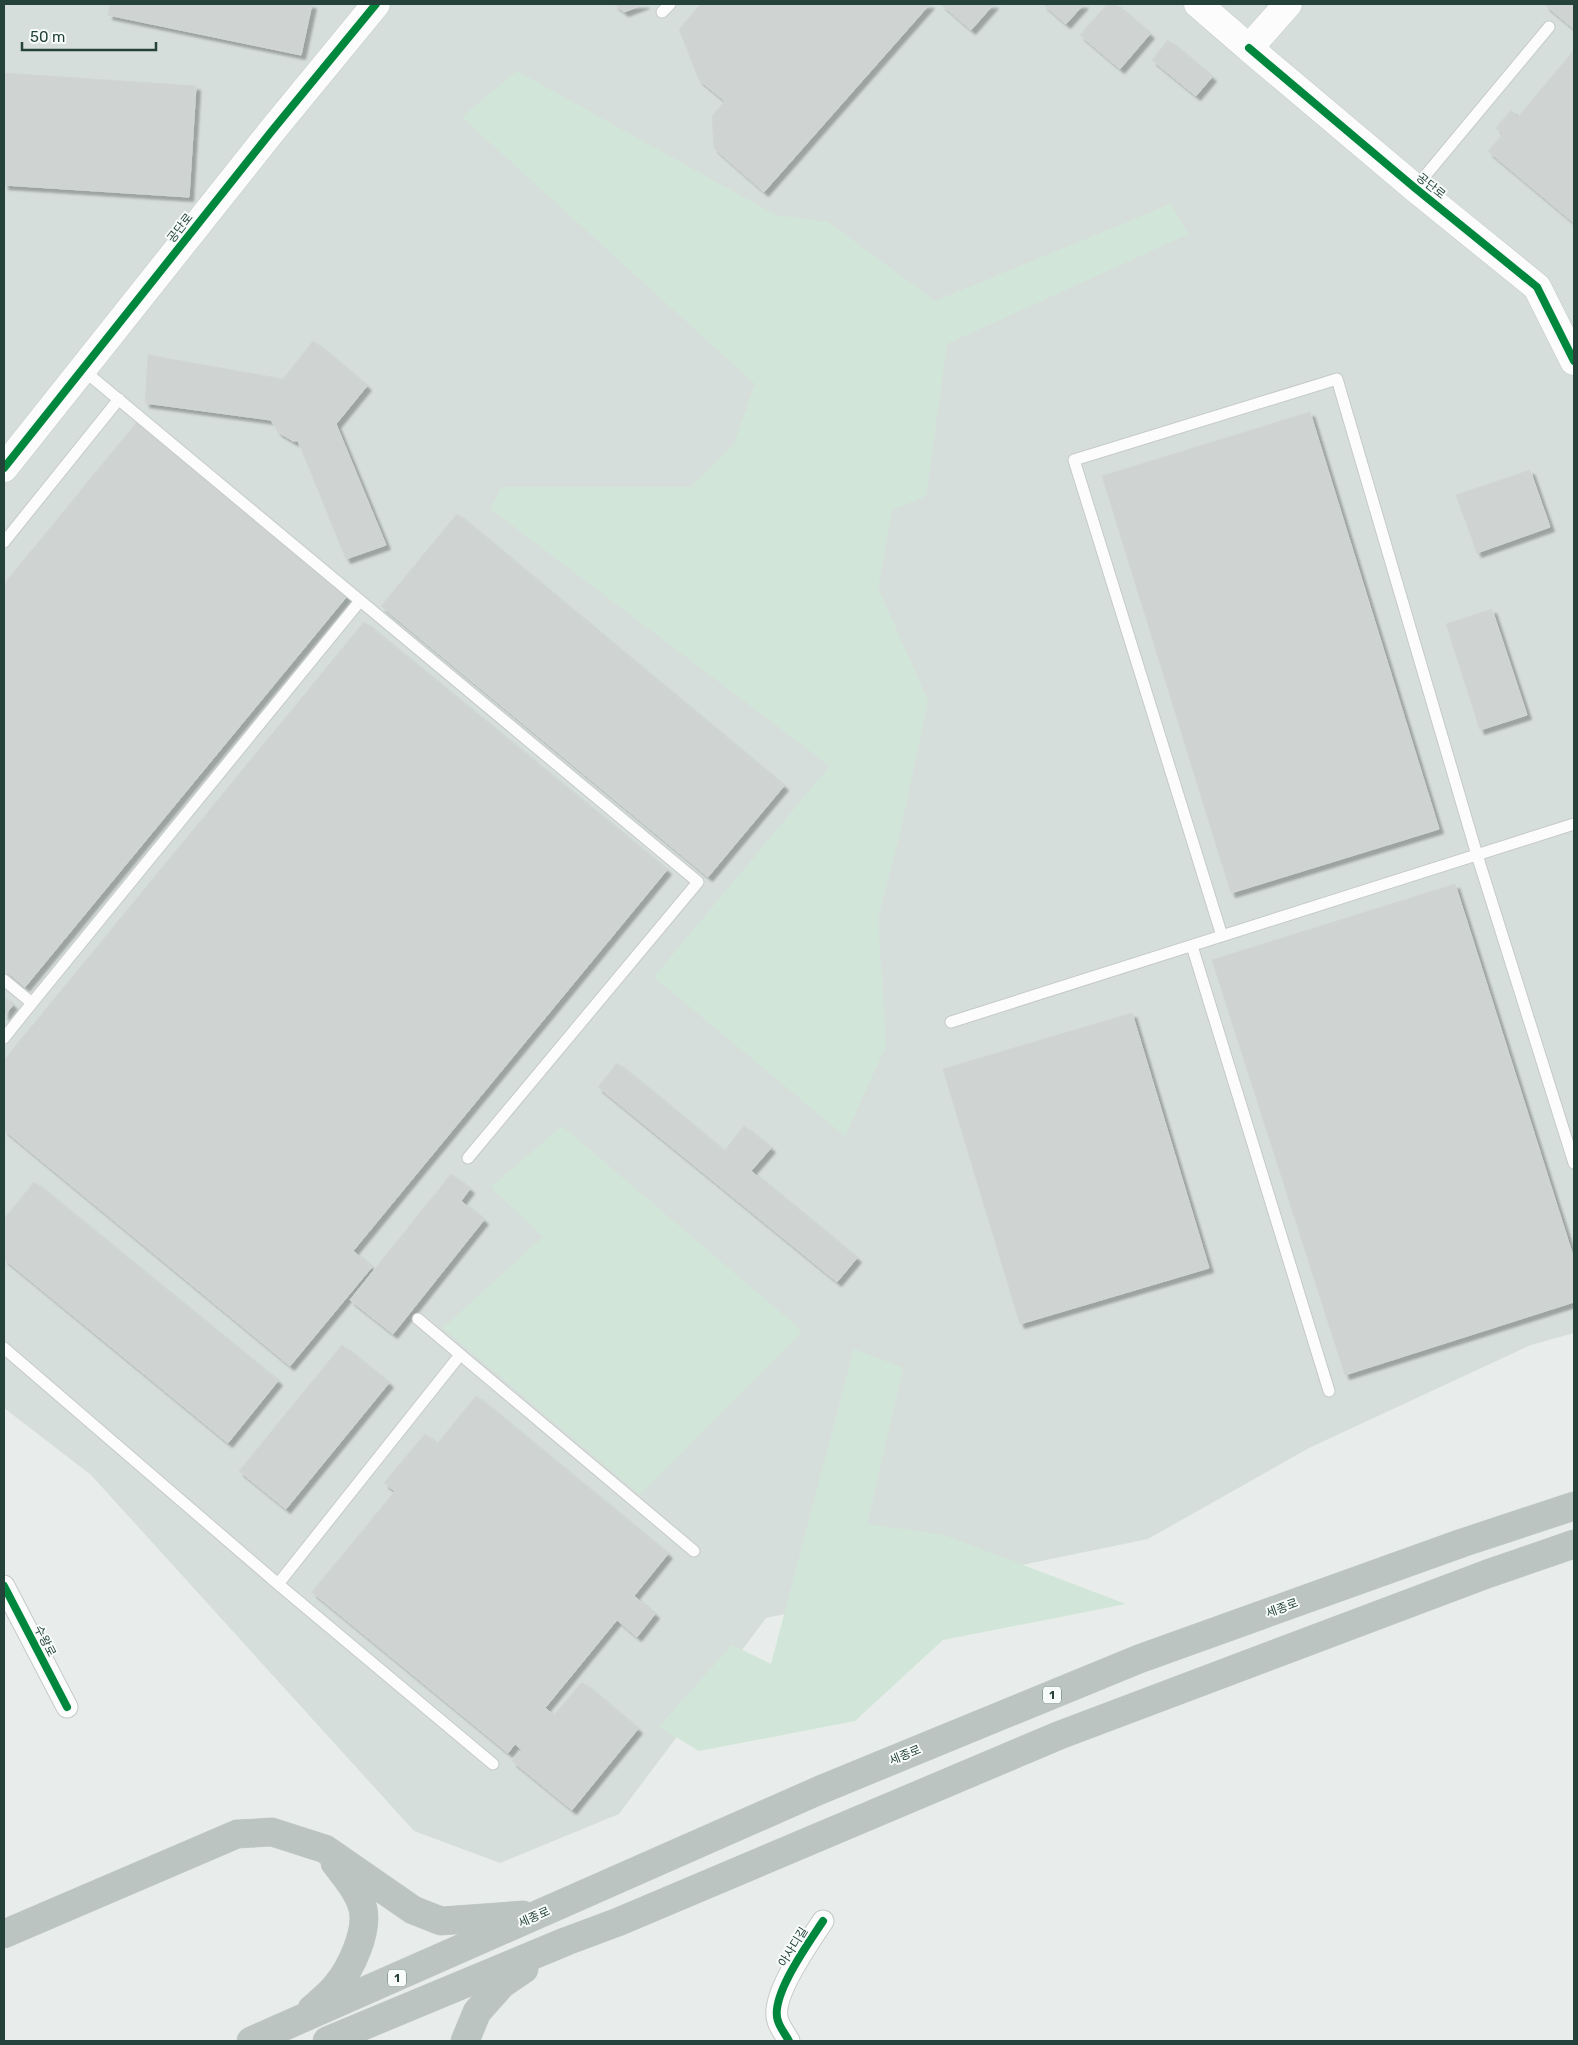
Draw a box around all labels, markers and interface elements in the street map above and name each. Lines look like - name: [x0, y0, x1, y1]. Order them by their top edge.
- scale bar: [22, 20, 156, 52]
- text: 50 m: [30, 28, 65, 46]
- street label: 공단로: [1414, 170, 1448, 202]
- street label: 공단로: [164, 211, 196, 245]
- street label: 세종로: [1264, 1596, 1300, 1620]
- street label: 수왕로: [31, 1623, 59, 1659]
- road number: 1: [1043, 1686, 1061, 1704]
- street label: 세종로: [887, 1742, 923, 1768]
- street label: 세종로: [516, 1904, 552, 1930]
- street label: 아사디길: [775, 1925, 811, 1969]
- road number: 1: [388, 1970, 406, 1986]

